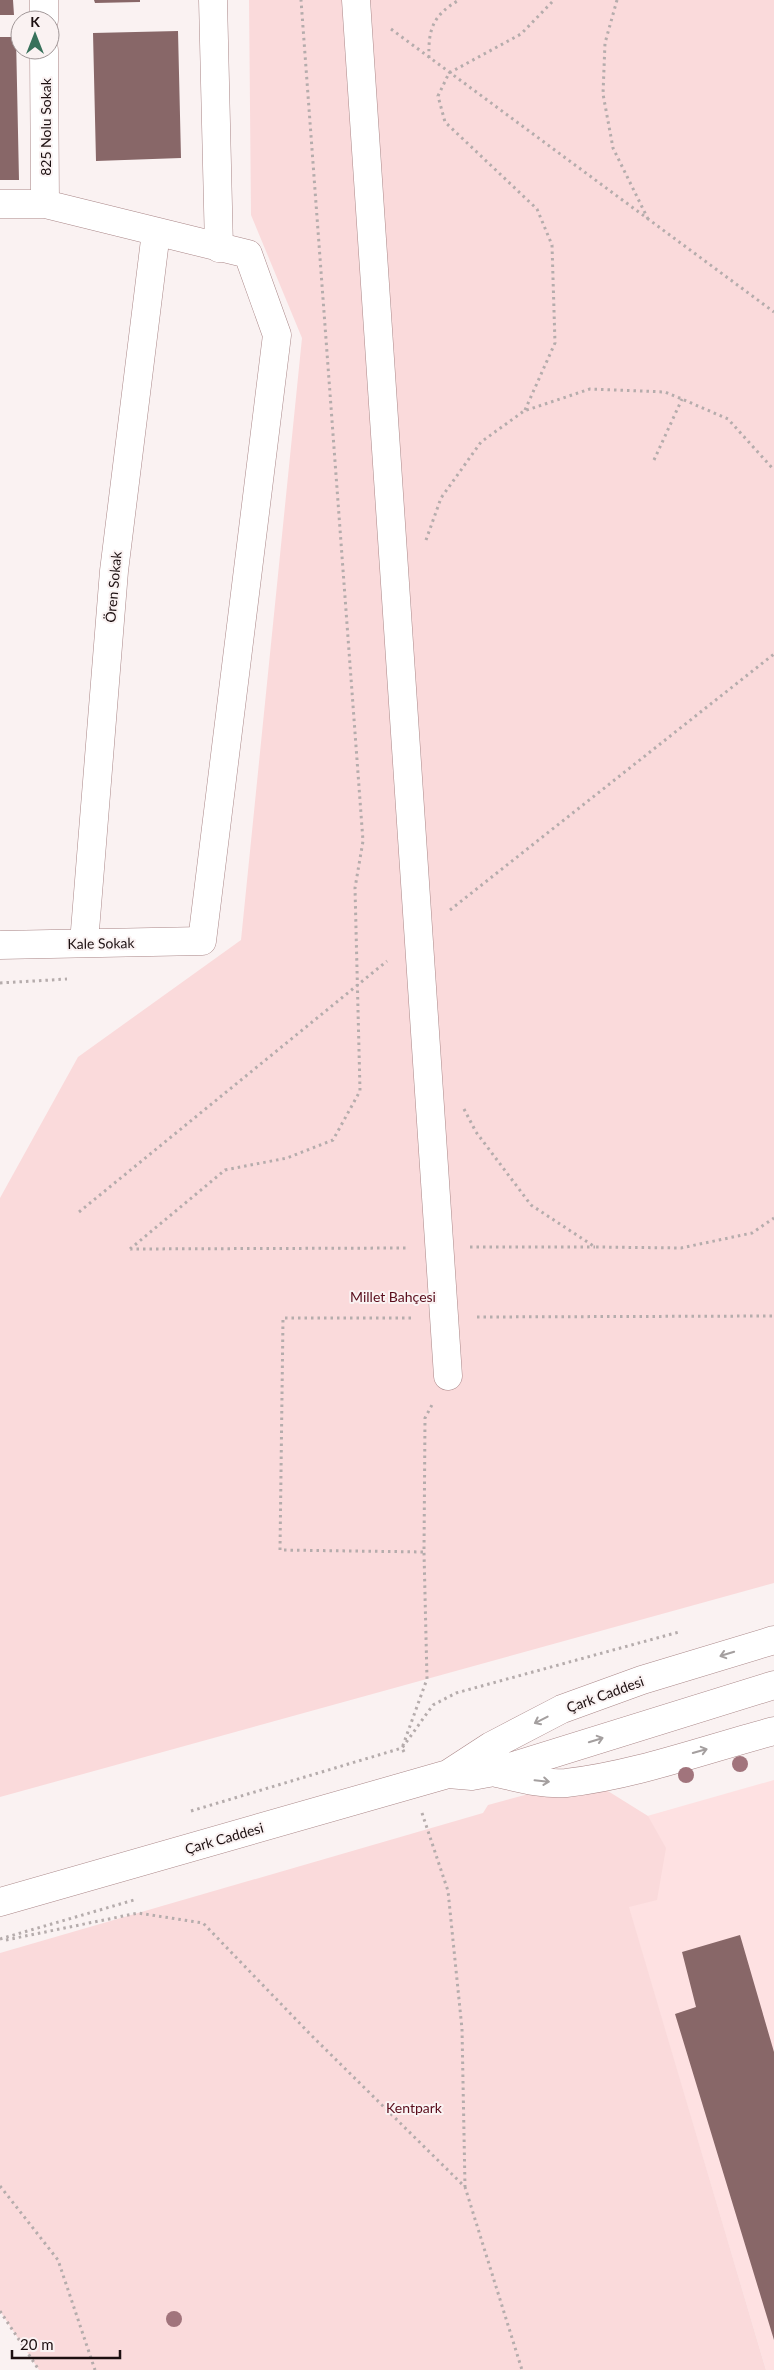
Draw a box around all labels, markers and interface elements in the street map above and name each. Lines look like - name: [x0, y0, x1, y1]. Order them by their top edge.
- north arrow: [10, 10, 60, 60]
- text: K: [30, 13, 40, 30]
- street label: 825 Nolu Sokak: [37, 77, 54, 176]
- street label: Ören Sokak: [101, 550, 125, 623]
- street label: Kale Sokak: [67, 934, 136, 952]
- park label: Millet Bahçesi: [350, 1288, 436, 1305]
- one-way arrow: [720, 1650, 736, 1660]
- street label: Çark Caddesi: [564, 1672, 646, 1716]
- one-way arrow: [534, 1715, 549, 1725]
- one-way arrow: [588, 1735, 604, 1745]
- one-way arrow: [692, 1746, 708, 1755]
- one-way arrow: [533, 1776, 549, 1786]
- street label: Çark Caddesi: [183, 1819, 265, 1857]
- park label: Kentpark: [386, 2099, 443, 2116]
- scale bar: [12, 2328, 120, 2360]
- text: 20 m: [20, 2335, 54, 2353]

